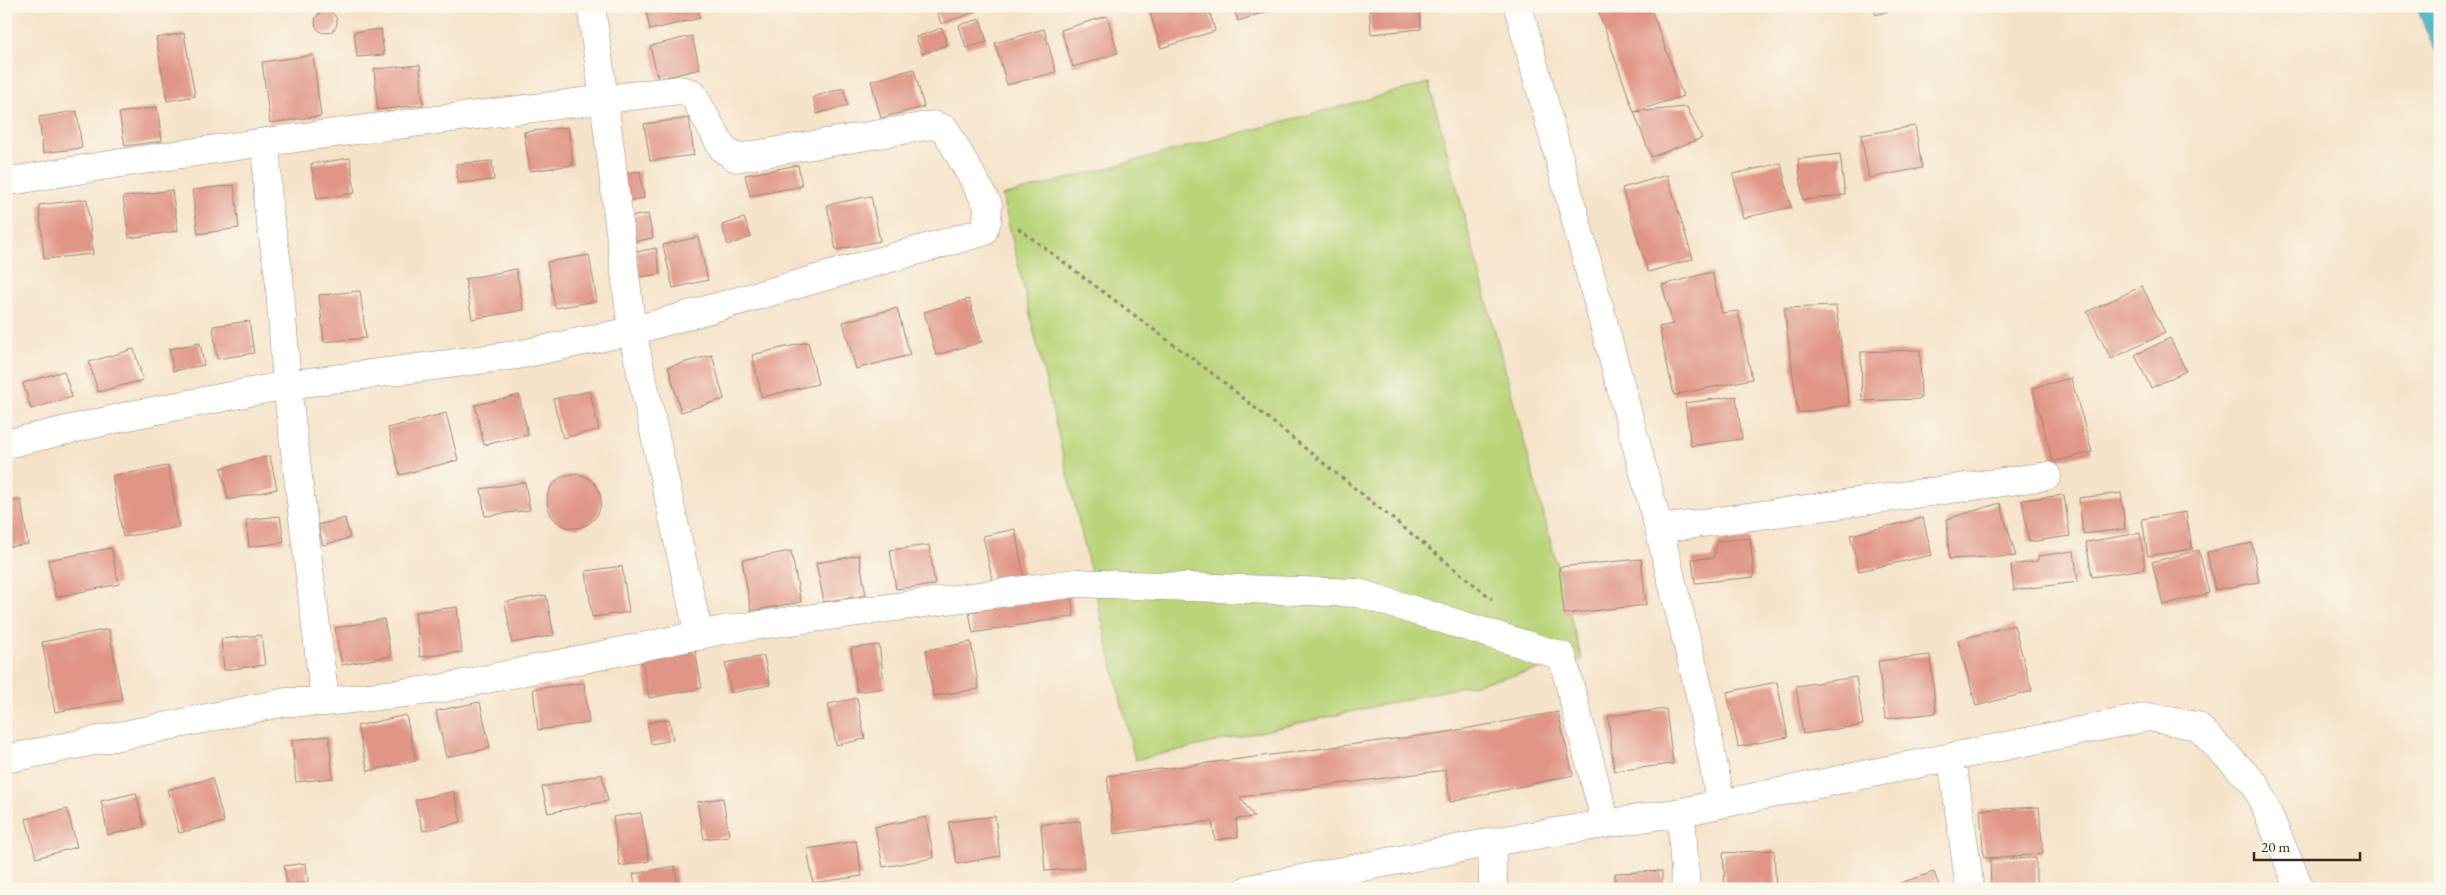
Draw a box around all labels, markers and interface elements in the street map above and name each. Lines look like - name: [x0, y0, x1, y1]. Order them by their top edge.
- scale bar: [2254, 830, 2360, 862]
- text: 20 m: [2261, 837, 2290, 856]

